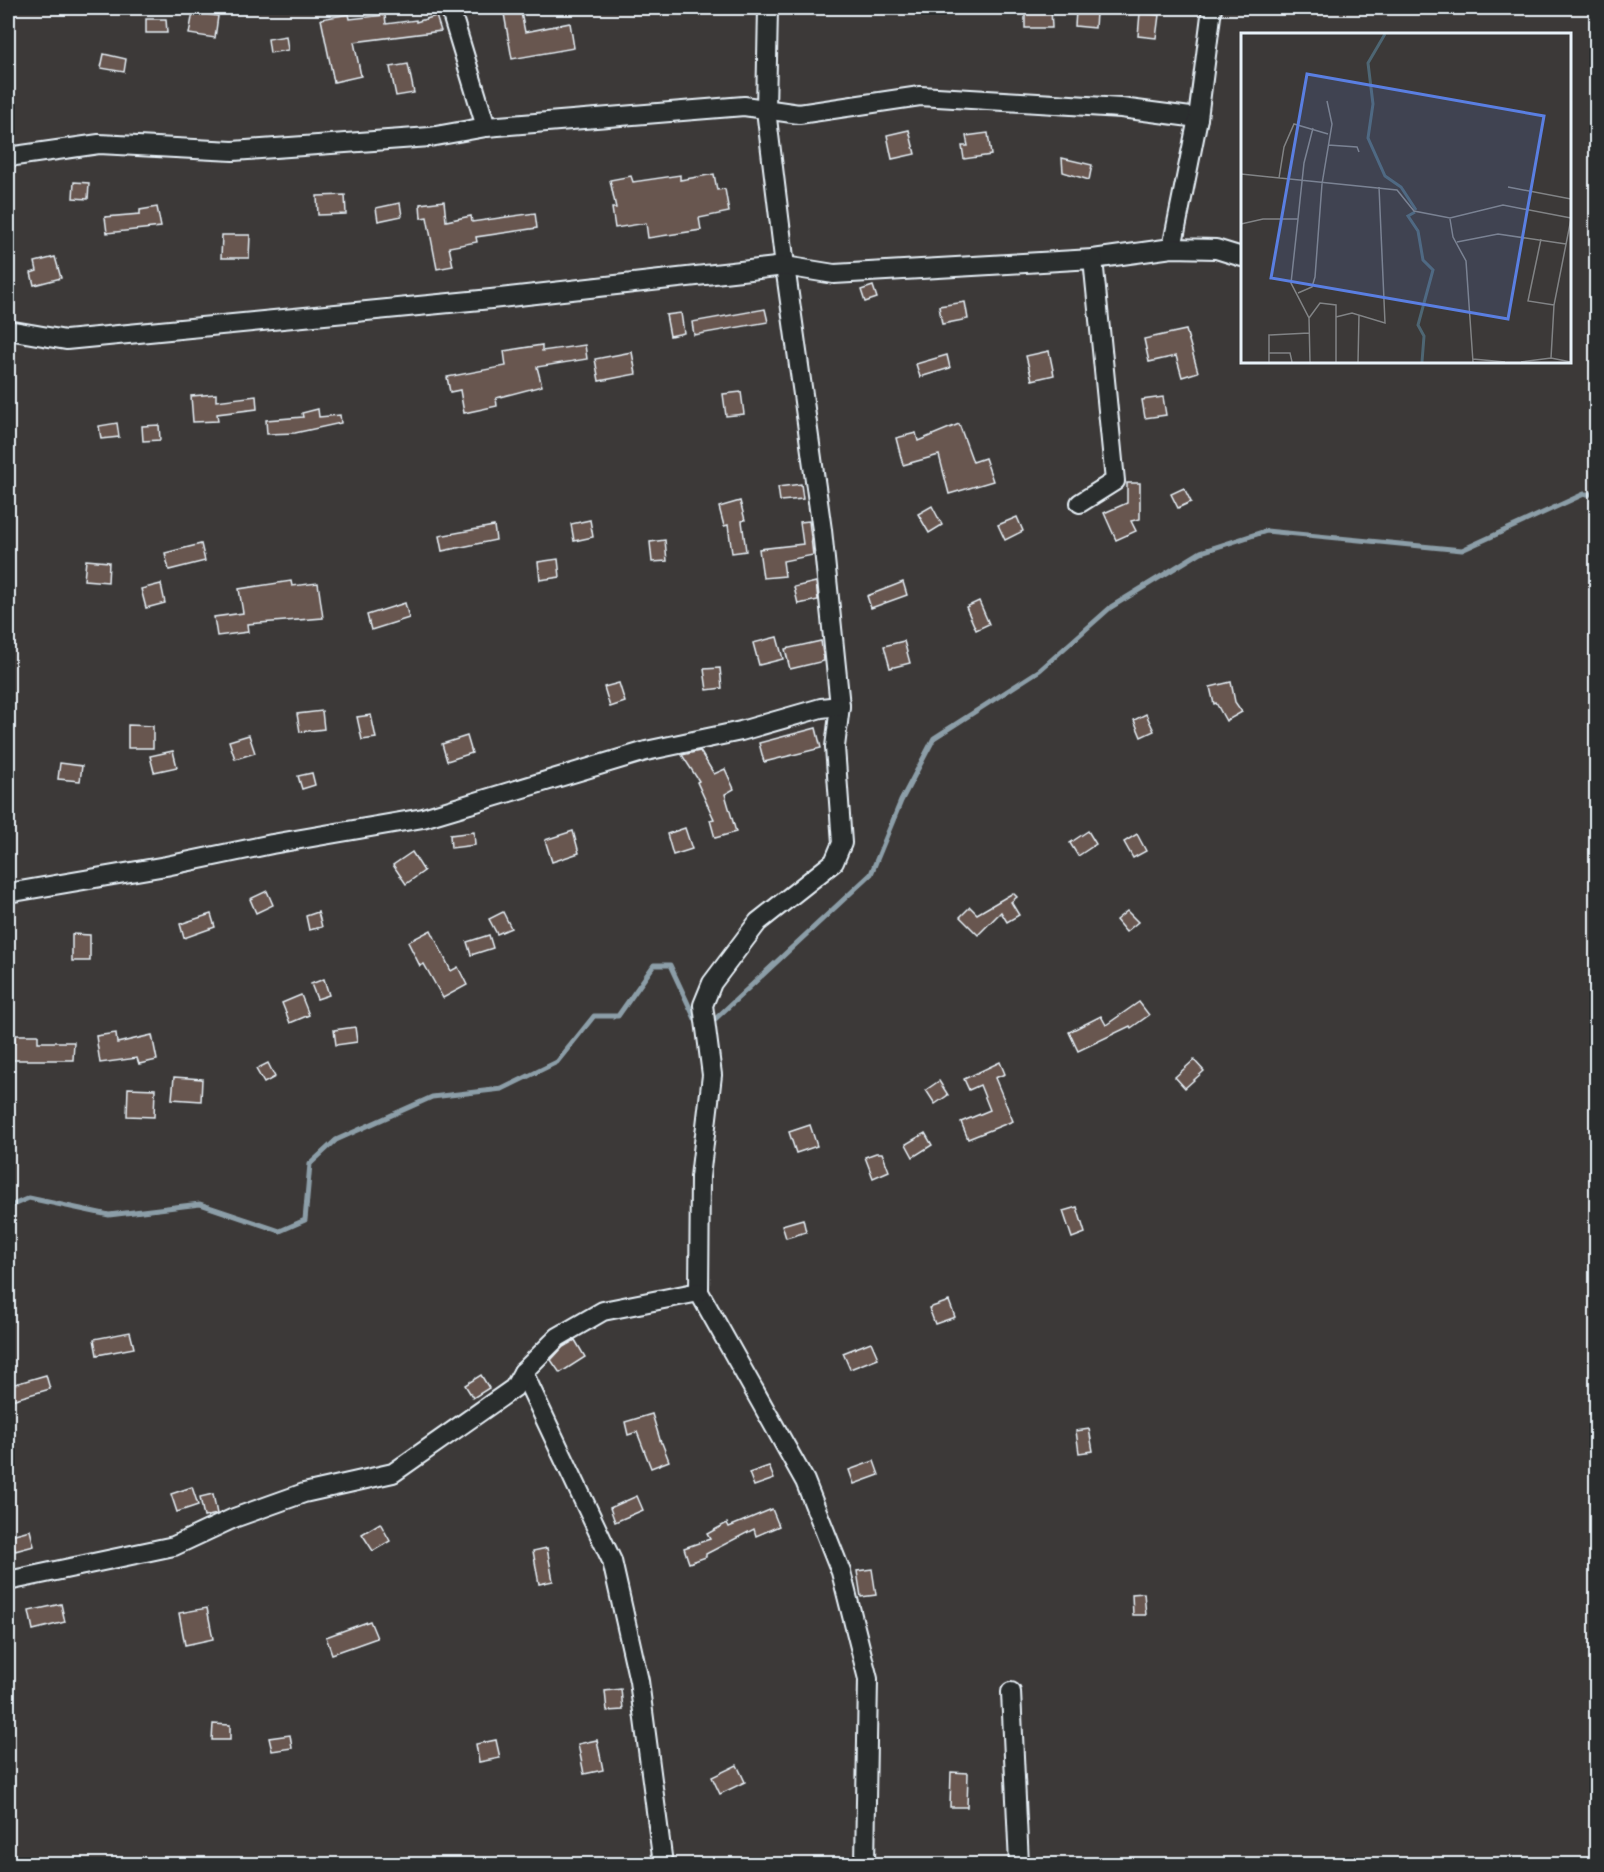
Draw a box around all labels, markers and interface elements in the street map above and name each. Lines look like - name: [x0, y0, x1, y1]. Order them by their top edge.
- inset map: [1241, 33, 1571, 363]

